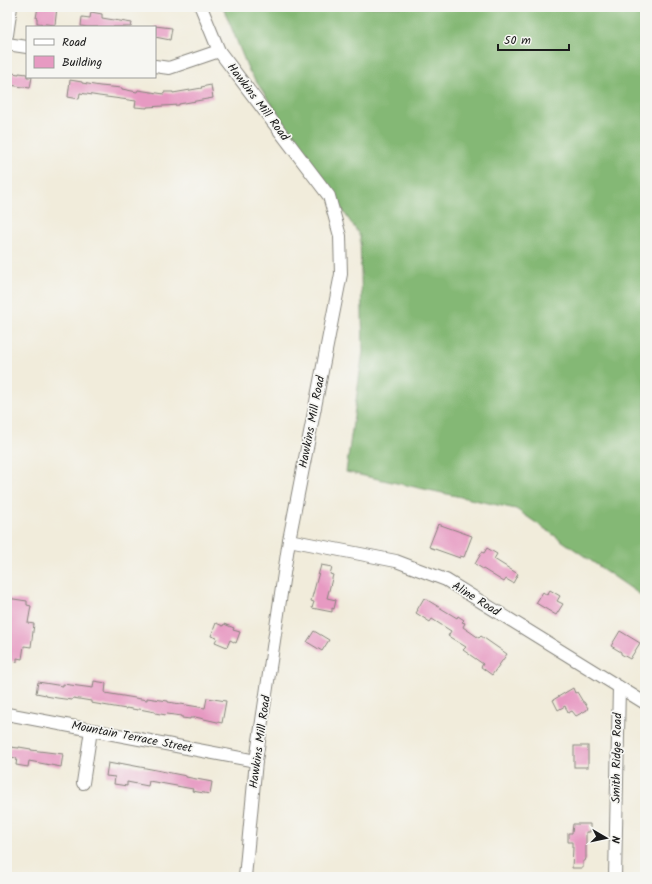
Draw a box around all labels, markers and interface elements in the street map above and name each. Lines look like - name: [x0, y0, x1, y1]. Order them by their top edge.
- legend: [26, 26, 156, 78]
- scale bar: [498, 26, 569, 52]
- text: 50 m: [504, 31, 531, 50]
- text: Road: [62, 33, 87, 52]
- text: Building: [62, 53, 102, 72]
- street label: Hawkins Mill Road: [222, 59, 294, 146]
- street label: Hawkins Mill Road: [294, 373, 330, 470]
- street label: Aline Road: [448, 577, 505, 622]
- street label: Hawkins Mill Road: [244, 693, 276, 790]
- street label: Smith Ridge Road: [607, 712, 627, 803]
- street label: Mountain Terrace Street: [70, 716, 194, 758]
- north arrow: [586, 818, 626, 858]
- text: N: [605, 835, 624, 844]

